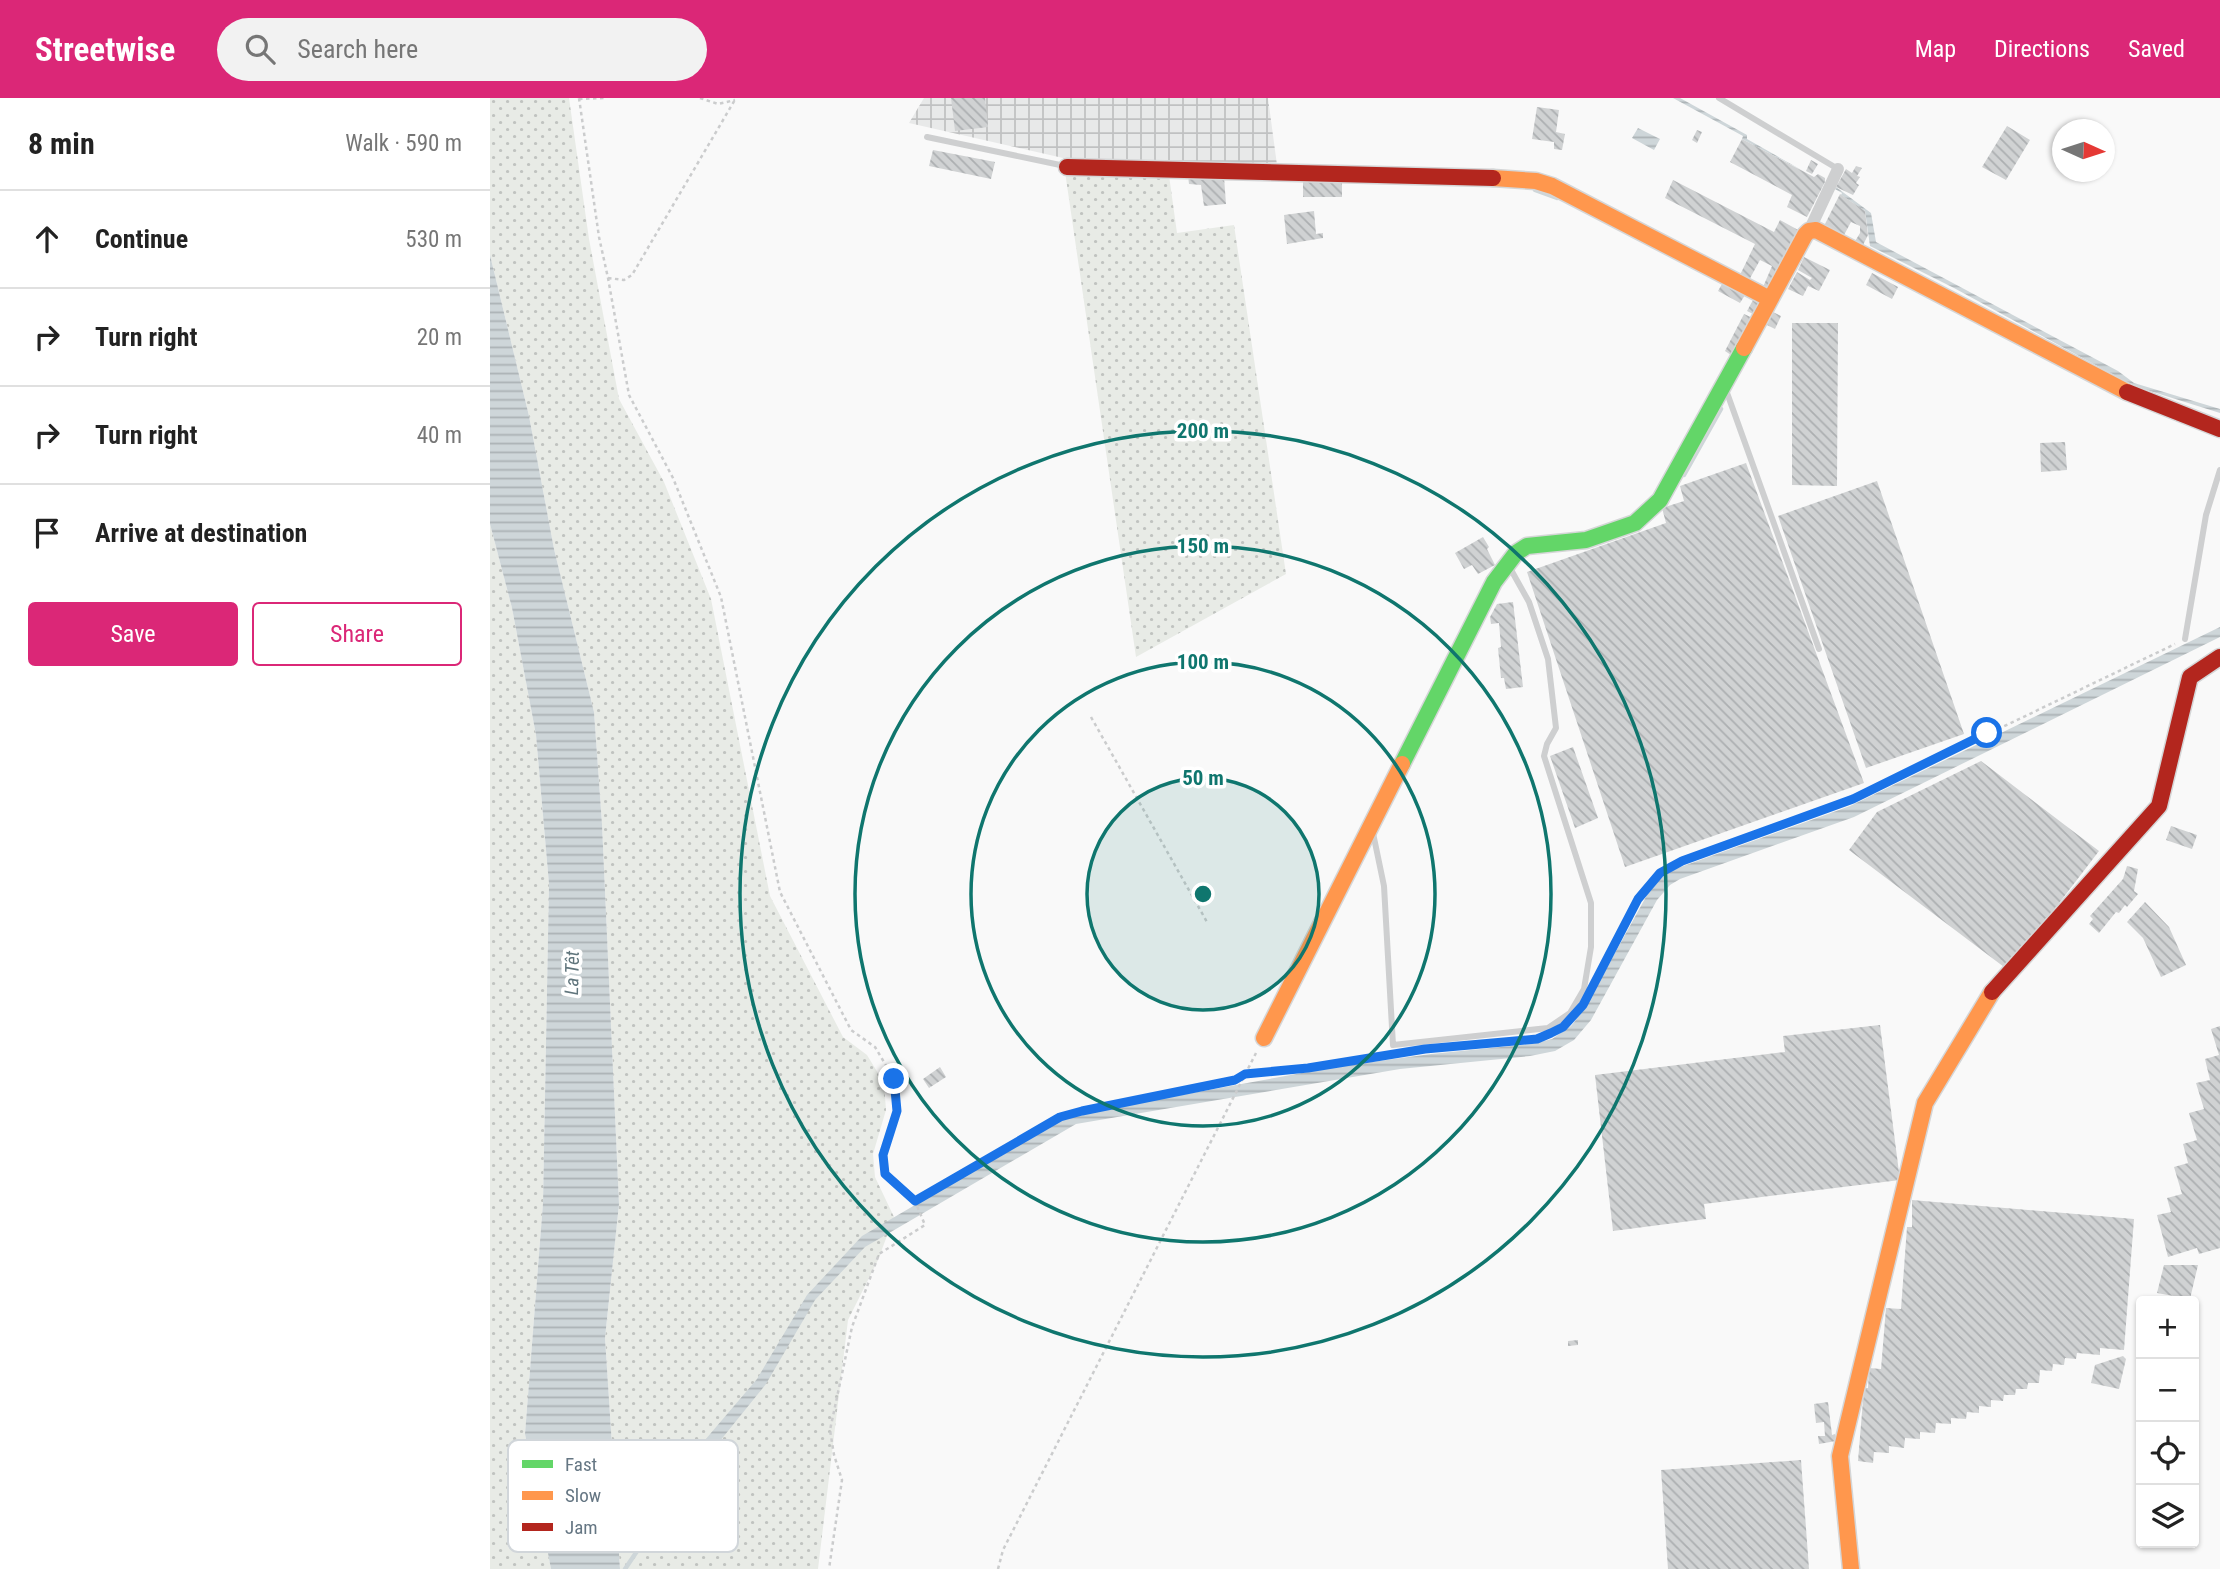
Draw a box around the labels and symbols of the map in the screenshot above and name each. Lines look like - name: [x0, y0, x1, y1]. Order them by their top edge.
- north arrow: [2052, 119, 2115, 182]
- text: 200 m: [1177, 419, 1229, 443]
- text: 150 m: [1177, 534, 1229, 558]
- text: 100 m: [1177, 650, 1229, 674]
- route start: [1971, 717, 2002, 748]
- text: 50 m: [1182, 766, 1224, 790]
- centre of rings: [1191, 882, 1215, 906]
- water label: La Têt: [560, 950, 584, 995]
- route end: [878, 1063, 909, 1094]
- legend: [508, 1440, 738, 1552]
- text: Fast: [565, 1453, 597, 1476]
- text: Slow: [565, 1484, 601, 1507]
- text: Jam: [565, 1516, 598, 1539]

